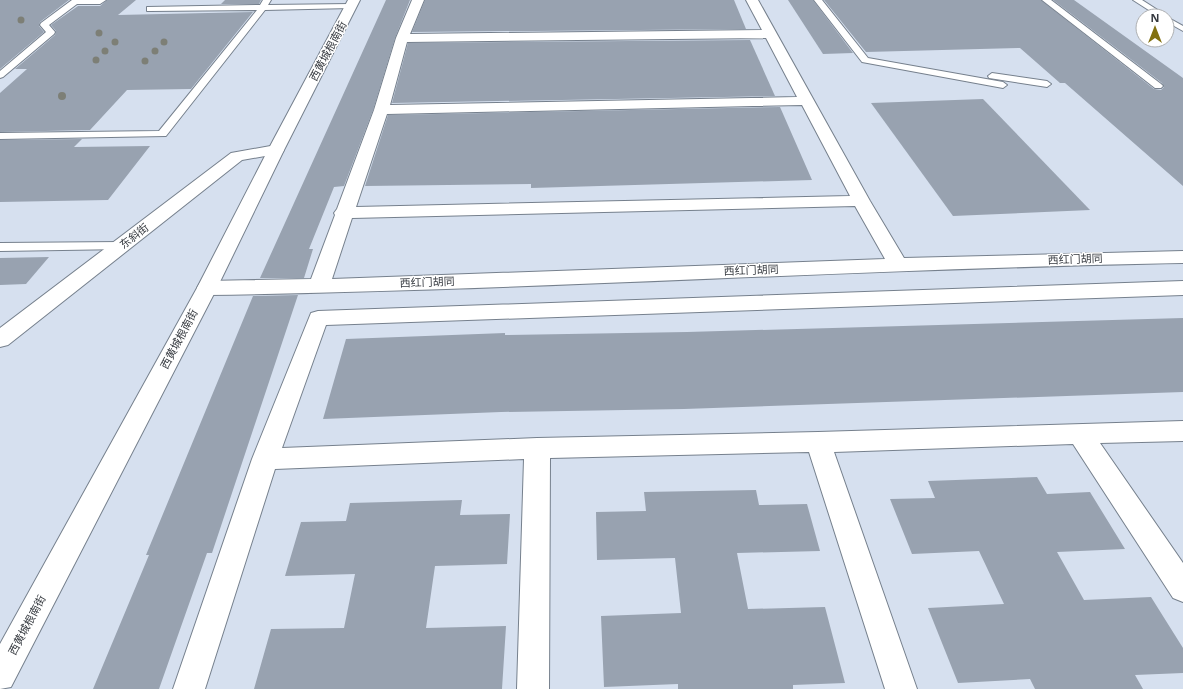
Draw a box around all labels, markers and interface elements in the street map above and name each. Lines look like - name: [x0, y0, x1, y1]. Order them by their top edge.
- north arrow: [1135, 8, 1175, 48]
- text: N: [1151, 10, 1159, 25]
- street label: 西黄城根南街: [305, 18, 350, 83]
- street label: 东斜街: [116, 220, 151, 252]
- street label: 西红门胡同: [1047, 250, 1103, 267]
- street label: 西红门胡同: [723, 261, 779, 278]
- street label: 西红门胡同: [399, 273, 455, 290]
- street label: 西黄城根南街: [156, 306, 201, 371]
- street label: 西黄城根南街: [4, 592, 49, 657]

